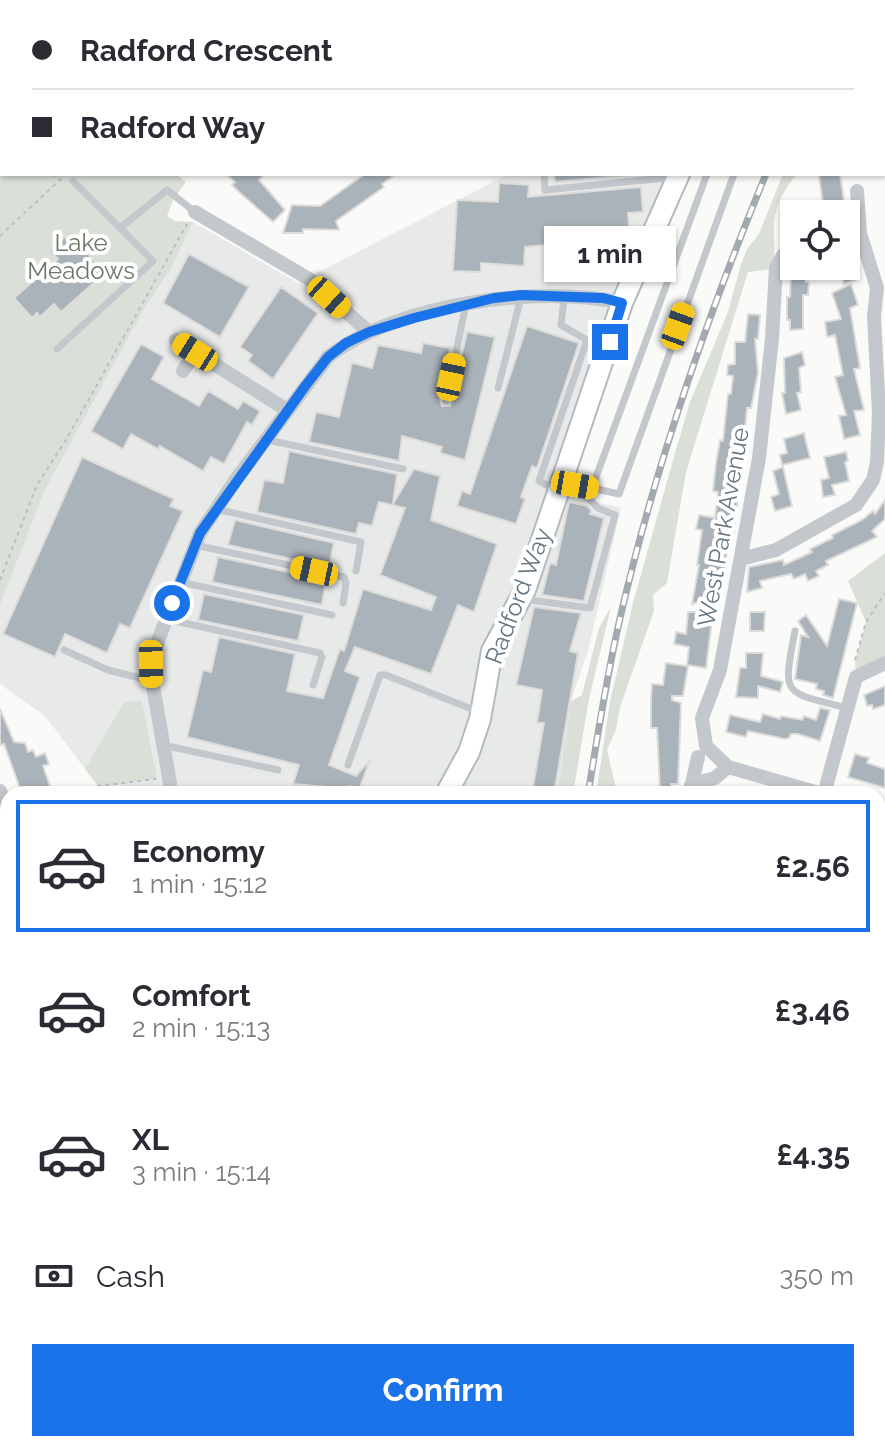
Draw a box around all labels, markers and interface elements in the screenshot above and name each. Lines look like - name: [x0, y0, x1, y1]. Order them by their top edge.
- text: Radford Crescent: [80, 33, 332, 68]
- text: Radford Way: [80, 110, 265, 145]
- map controls: [780, 200, 860, 280]
- button: locate: [780, 200, 860, 280]
- callout: 1 min: [544, 226, 676, 282]
- park label: Lake Meadows: [27, 228, 135, 285]
- text: 1 min: [577, 239, 643, 269]
- car: [303, 272, 355, 322]
- car: [659, 299, 697, 353]
- route end: [592, 324, 628, 360]
- car: [168, 329, 222, 375]
- car: [434, 351, 468, 403]
- street label: West Park Avenue: [691, 425, 755, 629]
- car: [549, 469, 601, 501]
- street label: Radford Way: [479, 524, 557, 668]
- car: [288, 554, 340, 588]
- route start: [154, 585, 190, 621]
- car: [139, 640, 163, 688]
- icon: car: [36, 830, 108, 902]
- text: Economy: [132, 834, 265, 869]
- text: £2.56: [775, 849, 850, 884]
- text: 1 min · 15:12: [132, 869, 268, 899]
- icon: car: [36, 974, 108, 1046]
- text: Comfort: [132, 978, 251, 1013]
- text: £3.46: [775, 993, 850, 1028]
- text: 2 min · 15:13: [132, 1013, 270, 1043]
- icon: car: [36, 1118, 108, 1190]
- text: XL: [132, 1122, 169, 1157]
- text: £4.35: [776, 1137, 850, 1172]
- text: 3 min · 15:14: [132, 1157, 271, 1187]
- icon: cash: [32, 1254, 76, 1298]
- text: Cash: [96, 1259, 165, 1294]
- text: 350 m: [780, 1261, 854, 1291]
- button: Confirm: [32, 1344, 854, 1436]

